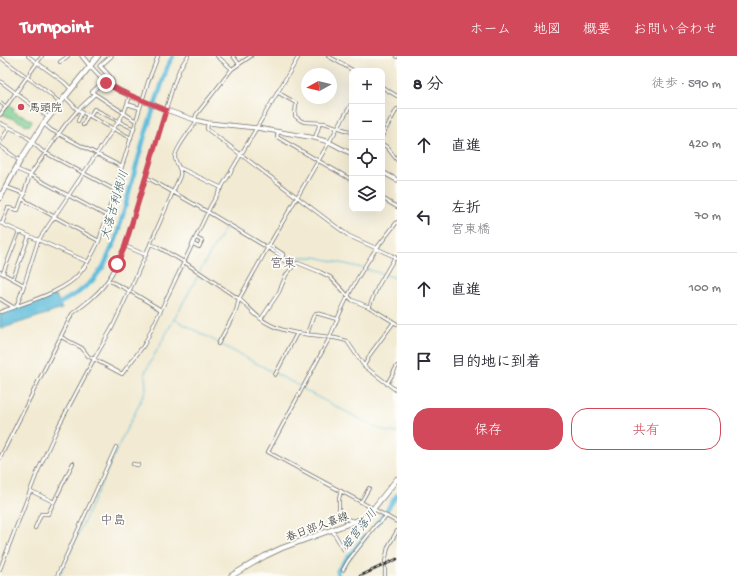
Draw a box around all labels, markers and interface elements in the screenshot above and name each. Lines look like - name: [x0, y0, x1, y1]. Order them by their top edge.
- text: Turnpoint: [20, 17, 92, 40]
- text: ホーム: [470, 22, 511, 39]
- text: 地図: [533, 22, 561, 39]
- text: 概要: [583, 22, 611, 39]
- text: お問い合わせ: [633, 22, 717, 39]
- north arrow: [301, 68, 337, 104]
- map controls: [349, 68, 385, 212]
- button: +: [349, 68, 385, 104]
- route end: [97, 74, 115, 92]
- text: 8 分: [413, 76, 443, 96]
- text: 徒歩 · 590 m: [652, 77, 721, 92]
- marker: 馬頭院: [16, 102, 26, 112]
- place label: 馬頭院: [29, 102, 62, 115]
- button: −: [349, 104, 385, 140]
- icon: ahead: [413, 134, 435, 156]
- text: 420 m: [689, 137, 721, 152]
- text: 直進: [451, 138, 481, 156]
- button: locate: [349, 140, 385, 176]
- water label: 大落古利根川: [98, 169, 133, 242]
- button: layers: [349, 176, 385, 212]
- text: 左折: [451, 200, 481, 218]
- icon: left: [413, 206, 435, 228]
- text: 70 m: [695, 209, 721, 224]
- text: 宮東橋: [451, 223, 490, 238]
- route start: [108, 255, 126, 273]
- district label: 宮東: [270, 257, 296, 272]
- icon: ahead: [413, 278, 435, 300]
- text: 100 m: [689, 281, 721, 296]
- text: 直進: [451, 282, 481, 300]
- icon: arrive: [413, 350, 435, 372]
- text: 目的地に到着: [451, 354, 541, 372]
- button: 保存: [413, 408, 563, 450]
- button: 共有: [571, 408, 721, 450]
- water label: 姫宮落川: [339, 507, 381, 553]
- street label: 春日部久喜線: [284, 510, 351, 545]
- district label: 中島: [100, 514, 126, 529]

